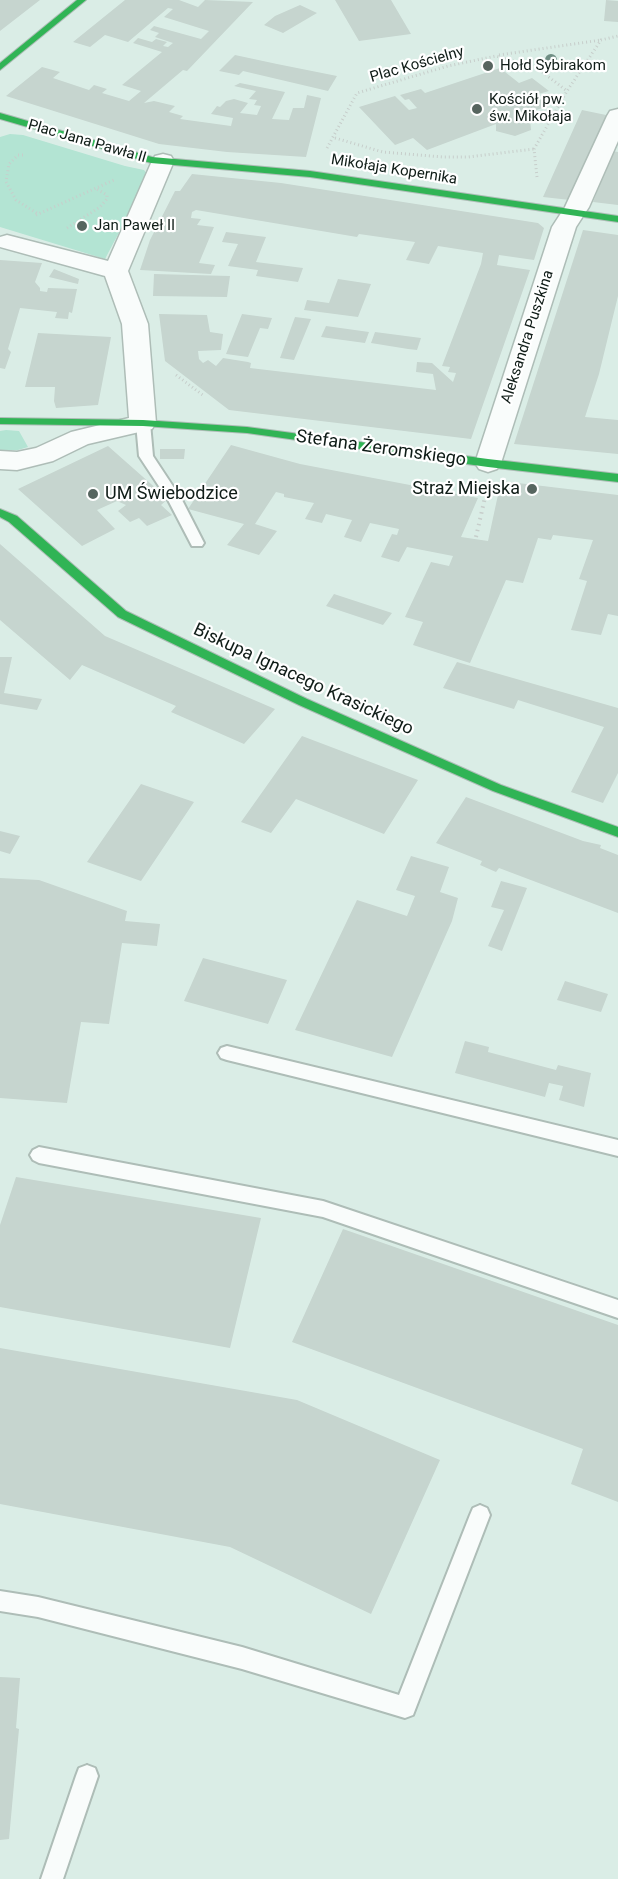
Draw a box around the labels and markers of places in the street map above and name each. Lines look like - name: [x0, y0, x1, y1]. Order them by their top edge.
- place label: Hołd Sybirakom: [500, 57, 606, 75]
- marker: Hołd Sybirakom: [481, 59, 495, 73]
- place label: Kościół pw. św. Mikołaja: [489, 91, 572, 126]
- marker: Kościół pw. św. Mikołaja: [470, 102, 484, 116]
- place label: Jan Paweł II: [94, 217, 175, 235]
- marker: Jan Paweł II: [75, 219, 89, 233]
- place label: Straż Miejska: [412, 478, 520, 500]
- marker: Straż Miejska: [525, 482, 539, 496]
- place label: UM Świebodzice: [105, 483, 238, 505]
- marker: UM Świebodzice: [86, 487, 100, 501]

